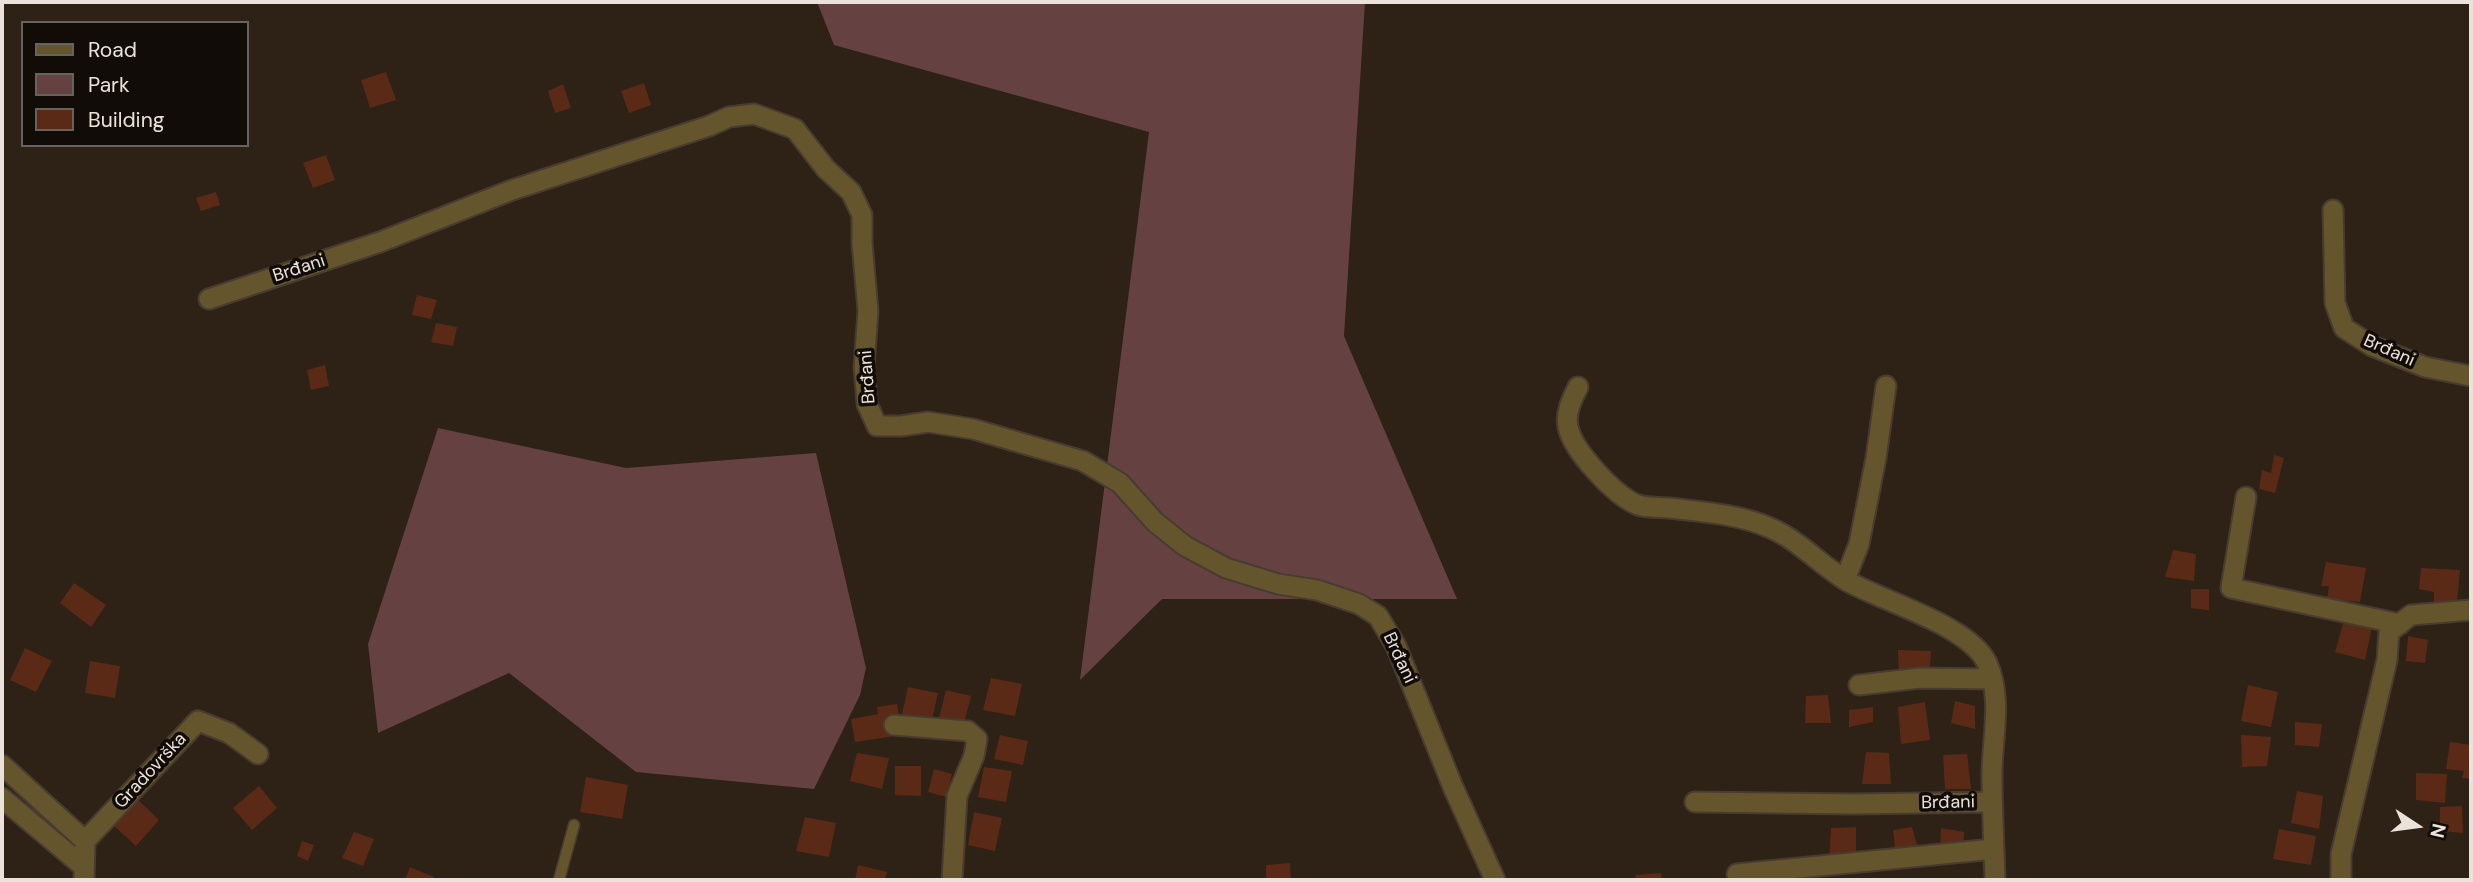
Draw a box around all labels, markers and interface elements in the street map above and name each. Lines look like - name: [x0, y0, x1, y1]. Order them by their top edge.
- legend: [21, 21, 248, 147]
- text: Road: [88, 36, 137, 64]
- text: Park: [88, 71, 129, 99]
- text: Building: [88, 106, 164, 134]
- street label: Brđani: [270, 250, 328, 288]
- street label: Brđani: [2360, 330, 2418, 372]
- street label: Brđani: [855, 349, 881, 405]
- street label: Brđani: [1378, 629, 1420, 687]
- street label: Gradovrška: [111, 729, 191, 813]
- north arrow: [2382, 791, 2452, 861]
- street label: Brđani: [1921, 792, 1975, 814]
- text: N: [2424, 821, 2452, 840]

